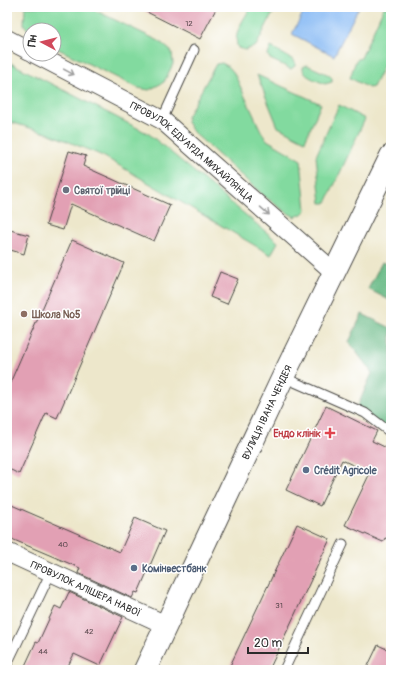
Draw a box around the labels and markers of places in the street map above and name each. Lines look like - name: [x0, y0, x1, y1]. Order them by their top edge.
- marker: Святої трійці: [61, 185, 71, 195]
- place label: Святої трійці: [74, 185, 130, 197]
- marker: Школа №5: [19, 309, 29, 319]
- place label: Школа №5: [31, 309, 81, 321]
- marker: Ендо клінік: [324, 427, 336, 439]
- place label: Ендо клінік: [273, 428, 322, 440]
- marker: Crédit Agricole: [301, 465, 311, 475]
- place label: Crédit Agricole: [314, 465, 378, 477]
- marker: Комінвестбанк: [129, 563, 139, 573]
- place label: Комінвестбанк: [142, 563, 208, 575]

